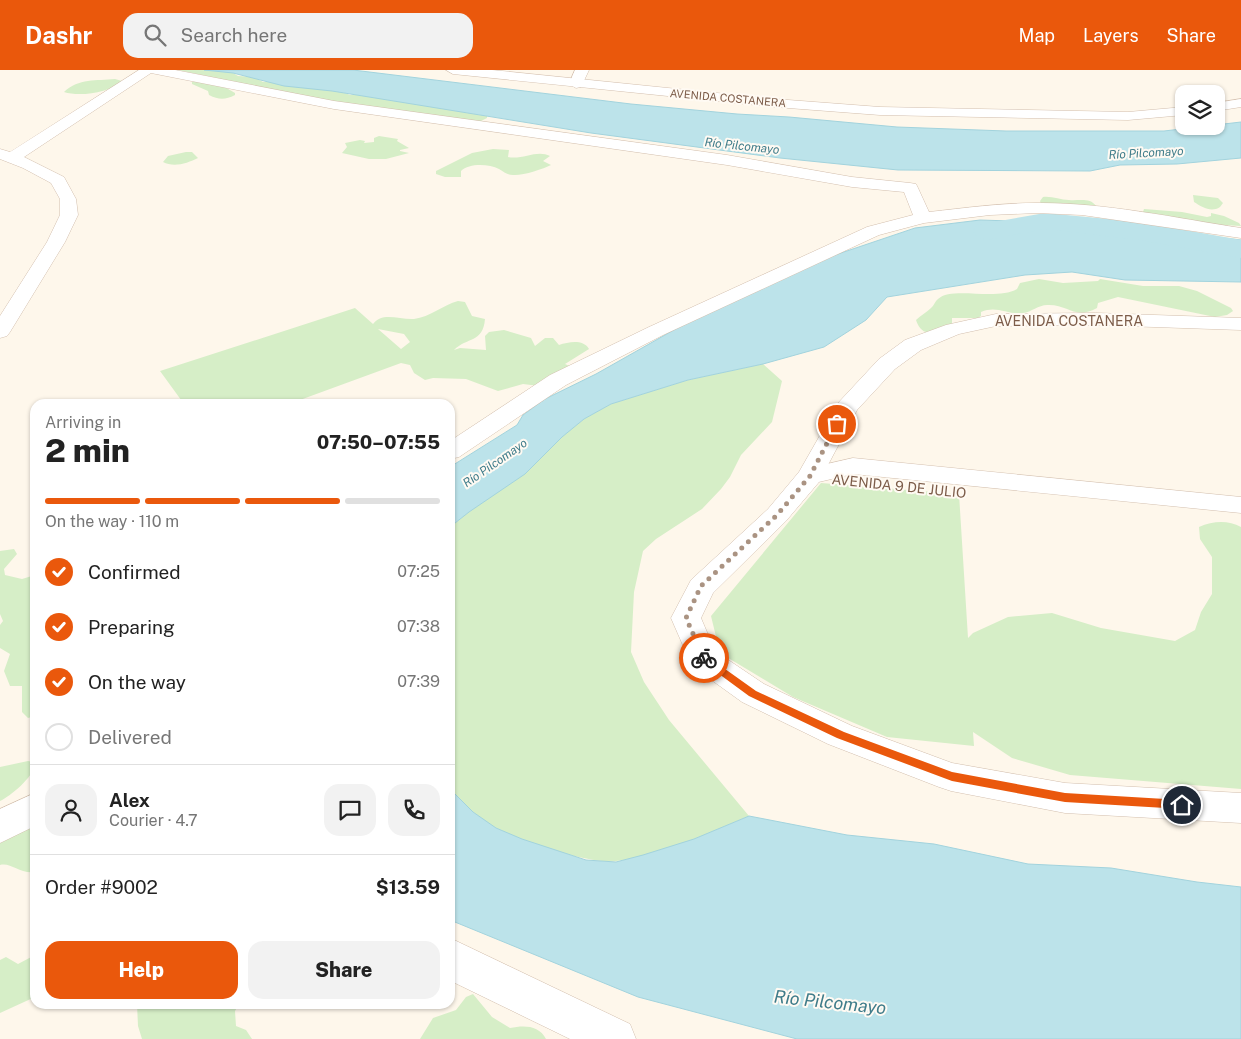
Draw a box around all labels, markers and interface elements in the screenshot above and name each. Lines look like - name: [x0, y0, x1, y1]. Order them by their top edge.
- search box: [123, 13, 473, 58]
- text: Dashr: [25, 21, 93, 49]
- icon: search: [141, 21, 169, 49]
- text: Search here: [181, 24, 287, 46]
- text: Map: [1019, 25, 1055, 46]
- text: Layers: [1083, 25, 1139, 46]
- text: Share: [1167, 25, 1216, 46]
- map controls: [1175, 85, 1225, 135]
- button: layers: [1175, 85, 1225, 135]
- street label: AVENIDA COSTANERA: [669, 87, 787, 109]
- water label: Río Pilcomayo: [704, 135, 781, 157]
- water label: Río Pilcomayo: [1108, 144, 1184, 162]
- street label: AVENIDA COSTANERA: [995, 313, 1143, 329]
- pin: [816, 403, 858, 445]
- icon: bag: [823, 410, 851, 438]
- text: Arriving in: [45, 413, 121, 432]
- text: 07:50–07:55: [317, 431, 440, 453]
- text: 2 min: [45, 432, 130, 469]
- water label: Río Pilcomayo: [460, 435, 530, 490]
- street label: AVENIDA 9 DE JULIO: [831, 471, 967, 501]
- text: On the way · 110 m: [45, 512, 179, 531]
- icon: check: [45, 558, 73, 586]
- text: Confirmed: [88, 561, 181, 583]
- text: 07:25: [397, 562, 440, 581]
- icon: check: [45, 613, 73, 641]
- text: Preparing: [88, 616, 175, 638]
- text: 07:38: [397, 617, 440, 636]
- courier: [679, 633, 729, 683]
- icon: bike: [690, 644, 718, 672]
- icon: check: [45, 668, 73, 696]
- text: On the way: [88, 671, 186, 693]
- text: 07:39: [397, 672, 440, 691]
- text: Delivered: [88, 726, 172, 748]
- button: person: [45, 784, 97, 836]
- button: chat: [324, 784, 376, 836]
- button: phone: [388, 784, 440, 836]
- pin: [1161, 784, 1203, 826]
- text: Alex: [109, 789, 150, 811]
- icon: home: [1168, 791, 1196, 819]
- text: Courier · 4.7: [109, 811, 198, 830]
- text: Order #9002: [45, 876, 158, 898]
- text: $13.59: [376, 876, 440, 898]
- button: Help: [45, 941, 238, 999]
- button: Share: [248, 941, 440, 999]
- water label: Río Pilcomayo: [773, 986, 887, 1018]

